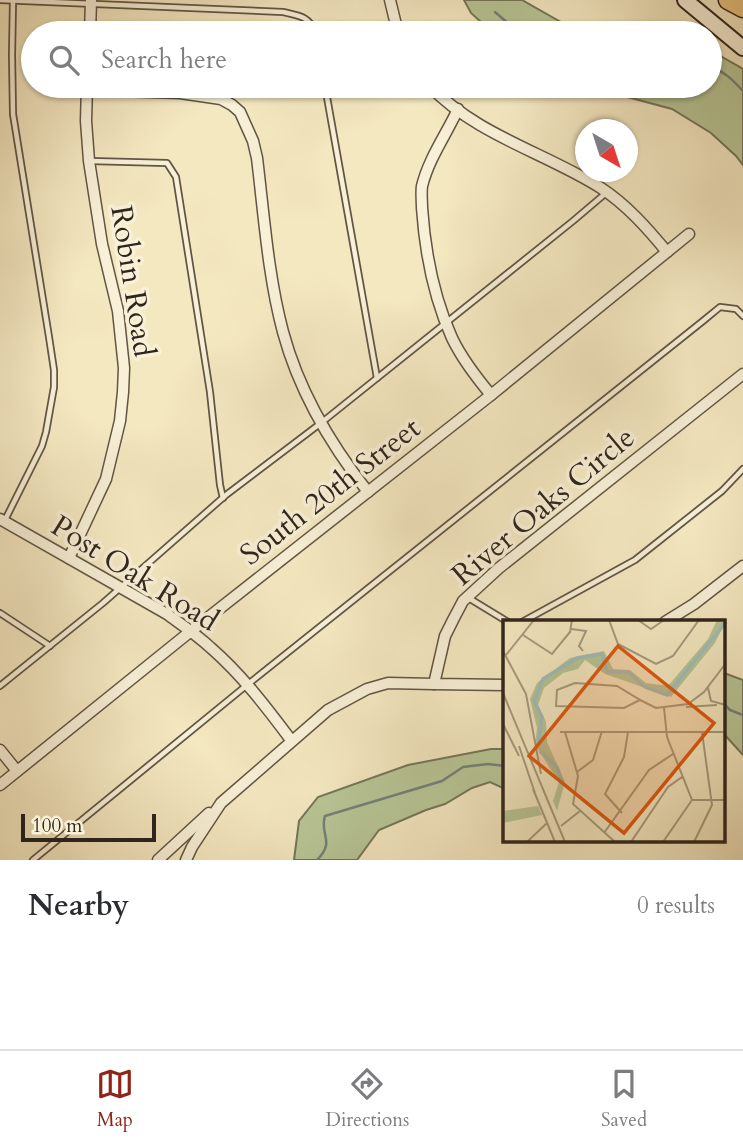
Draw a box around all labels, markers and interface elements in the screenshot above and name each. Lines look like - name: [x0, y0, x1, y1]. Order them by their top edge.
- search box: [21, 21, 722, 98]
- icon: search: [45, 41, 83, 79]
- text: Search here: [101, 42, 227, 77]
- north arrow: [575, 119, 638, 182]
- street label: Robin Road: [100, 203, 165, 360]
- street label: South 20th Street: [232, 408, 429, 575]
- street label: River Oaks Circle: [443, 418, 644, 595]
- street label: Post Oak Road: [43, 506, 226, 641]
- inset map: [503, 620, 726, 842]
- scale bar: [21, 811, 156, 843]
- text: 100 m: [32, 813, 82, 839]
- text: Nearby: [28, 885, 129, 926]
- text: 0 results: [637, 890, 715, 921]
- tab: Map: [96, 1065, 134, 1133]
- tab: Directions: [326, 1065, 409, 1133]
- tab: Saved: [601, 1065, 647, 1133]

